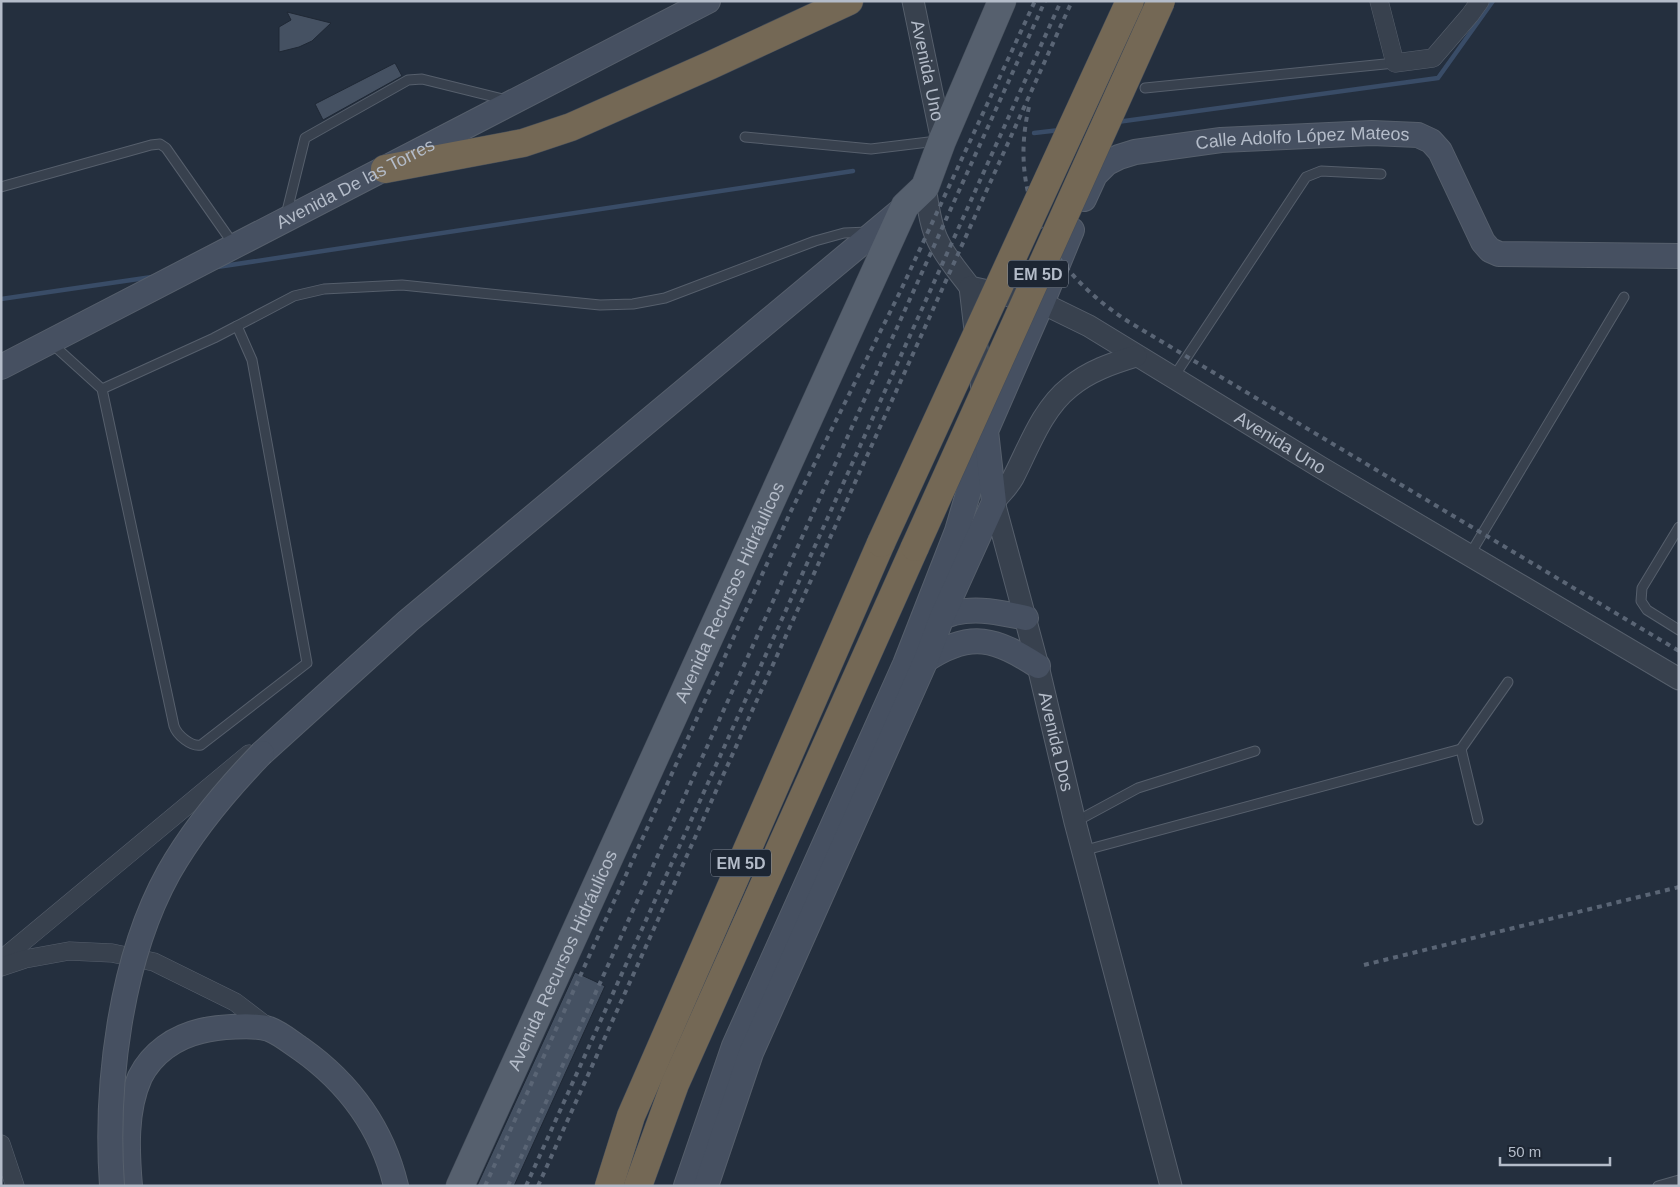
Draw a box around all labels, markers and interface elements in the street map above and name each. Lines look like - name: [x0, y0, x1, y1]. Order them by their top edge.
- street label: Avenida Uno: [907, 18, 948, 123]
- street label: Calle Adolfo López Mateos: [1194, 123, 1410, 153]
- street label: Avenida De las Torres: [273, 134, 438, 233]
- road number: EM 5D: [1008, 260, 1068, 288]
- street label: Avenida Uno: [1231, 407, 1329, 478]
- street label: Avenida Recursos Hidráulicos: [671, 479, 788, 706]
- street label: Avenida Dos: [1034, 690, 1077, 794]
- street label: Avenida Recursos Hidráulicos: [504, 847, 621, 1074]
- road number: EM 5D: [711, 850, 771, 876]
- scale bar: [1500, 1134, 1610, 1166]
- text: 50 m: [1508, 1143, 1541, 1160]

